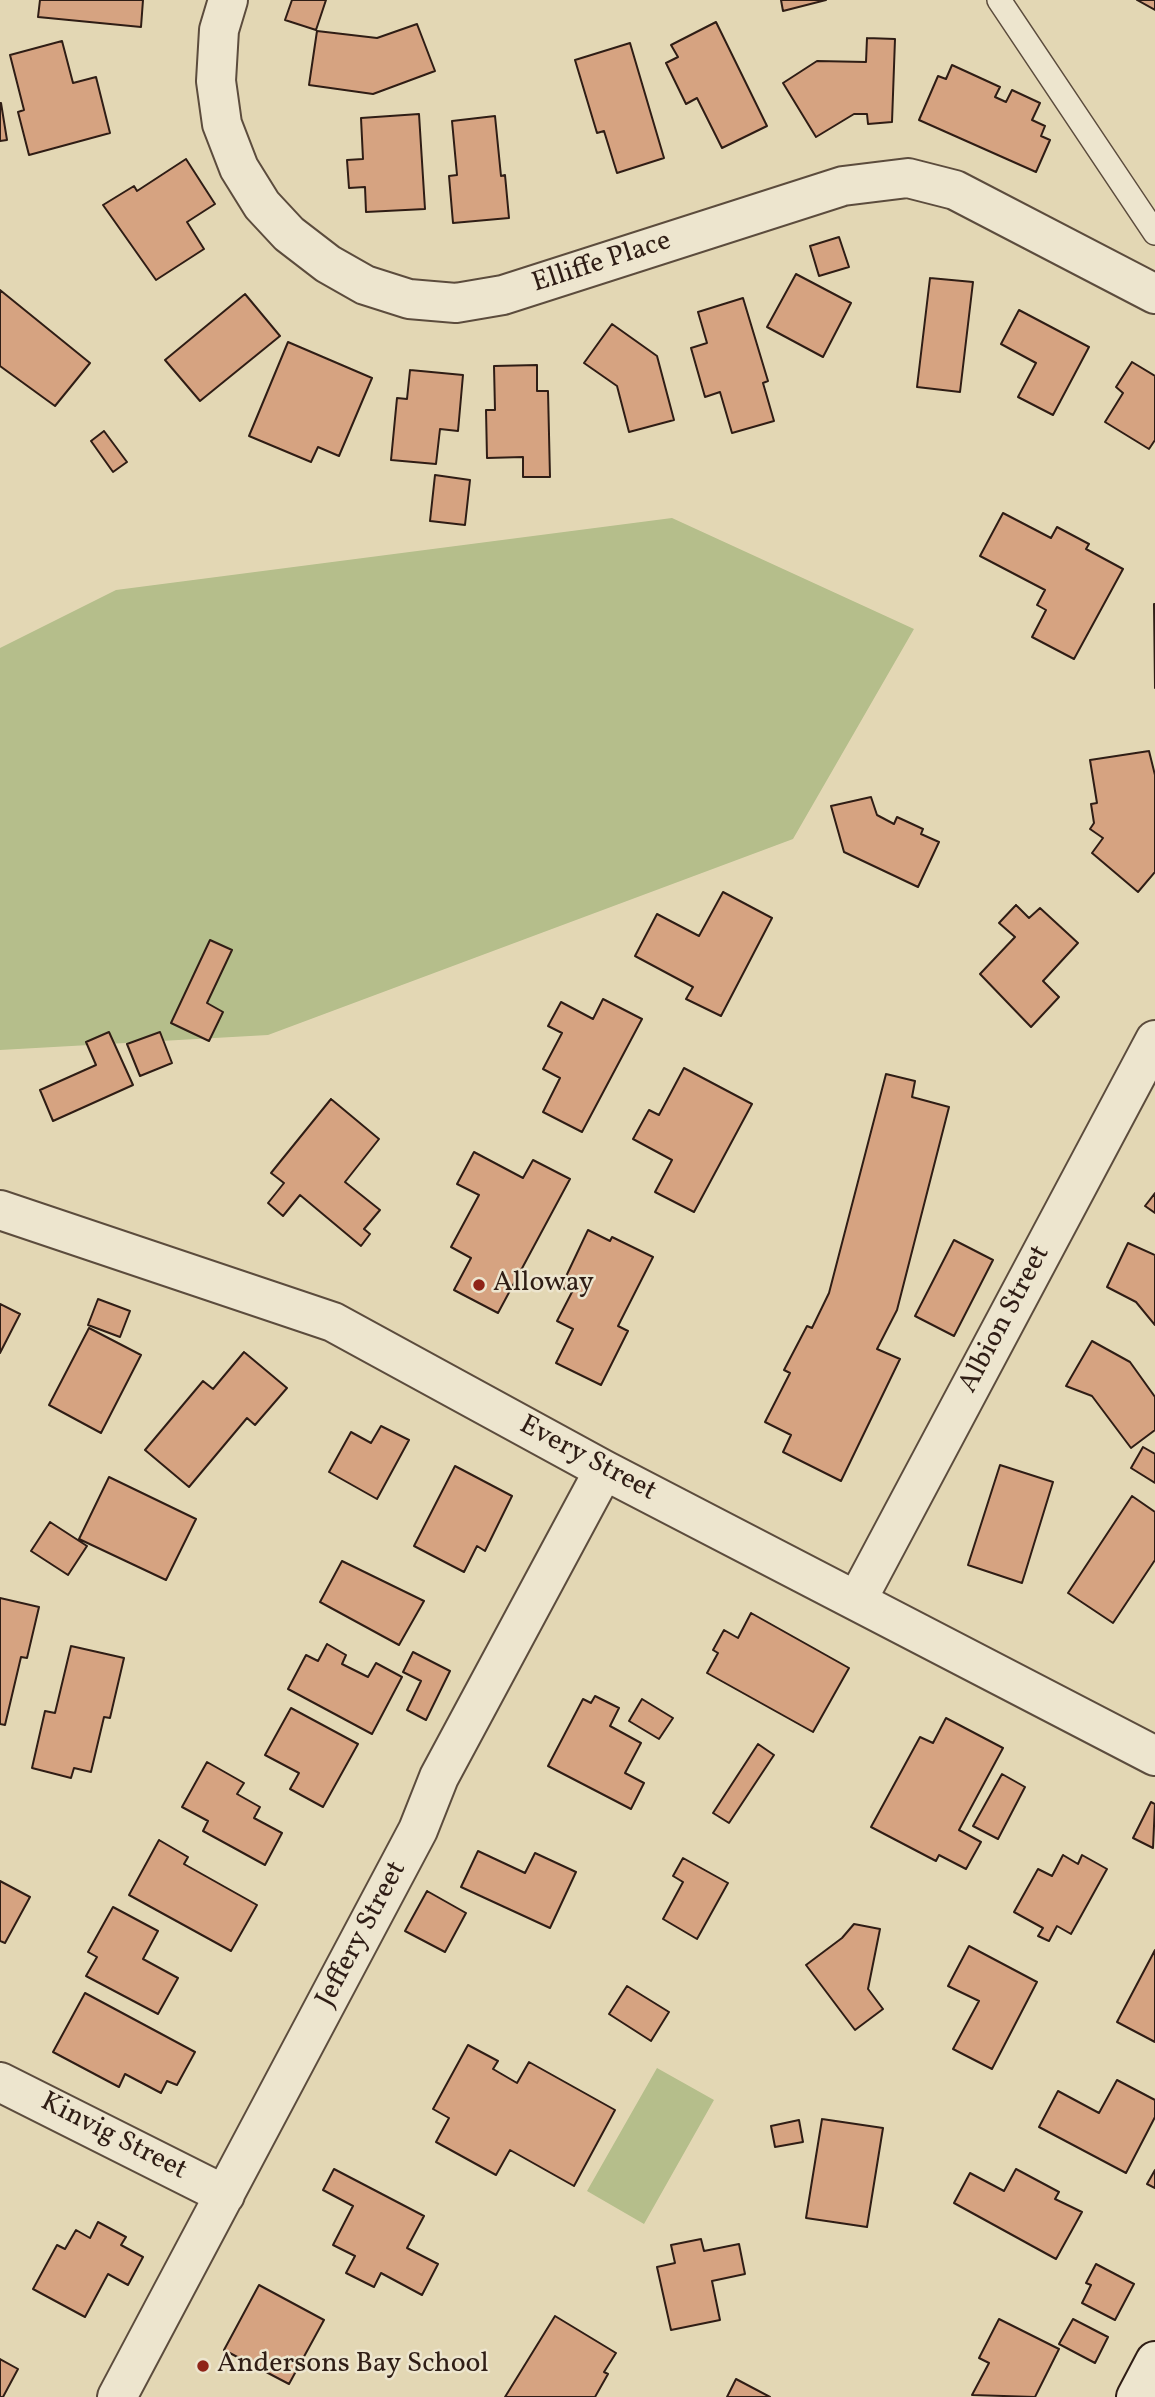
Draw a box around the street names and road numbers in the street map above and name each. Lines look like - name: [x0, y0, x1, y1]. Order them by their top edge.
- street label: Elliffe Place: [528, 226, 676, 302]
- street label: Albion Street: [953, 1240, 1059, 1400]
- street label: Every Street: [513, 1410, 661, 1510]
- street label: Jeffery Street: [311, 1856, 415, 2014]
- street label: Kinvig Street: [34, 2087, 192, 2189]

